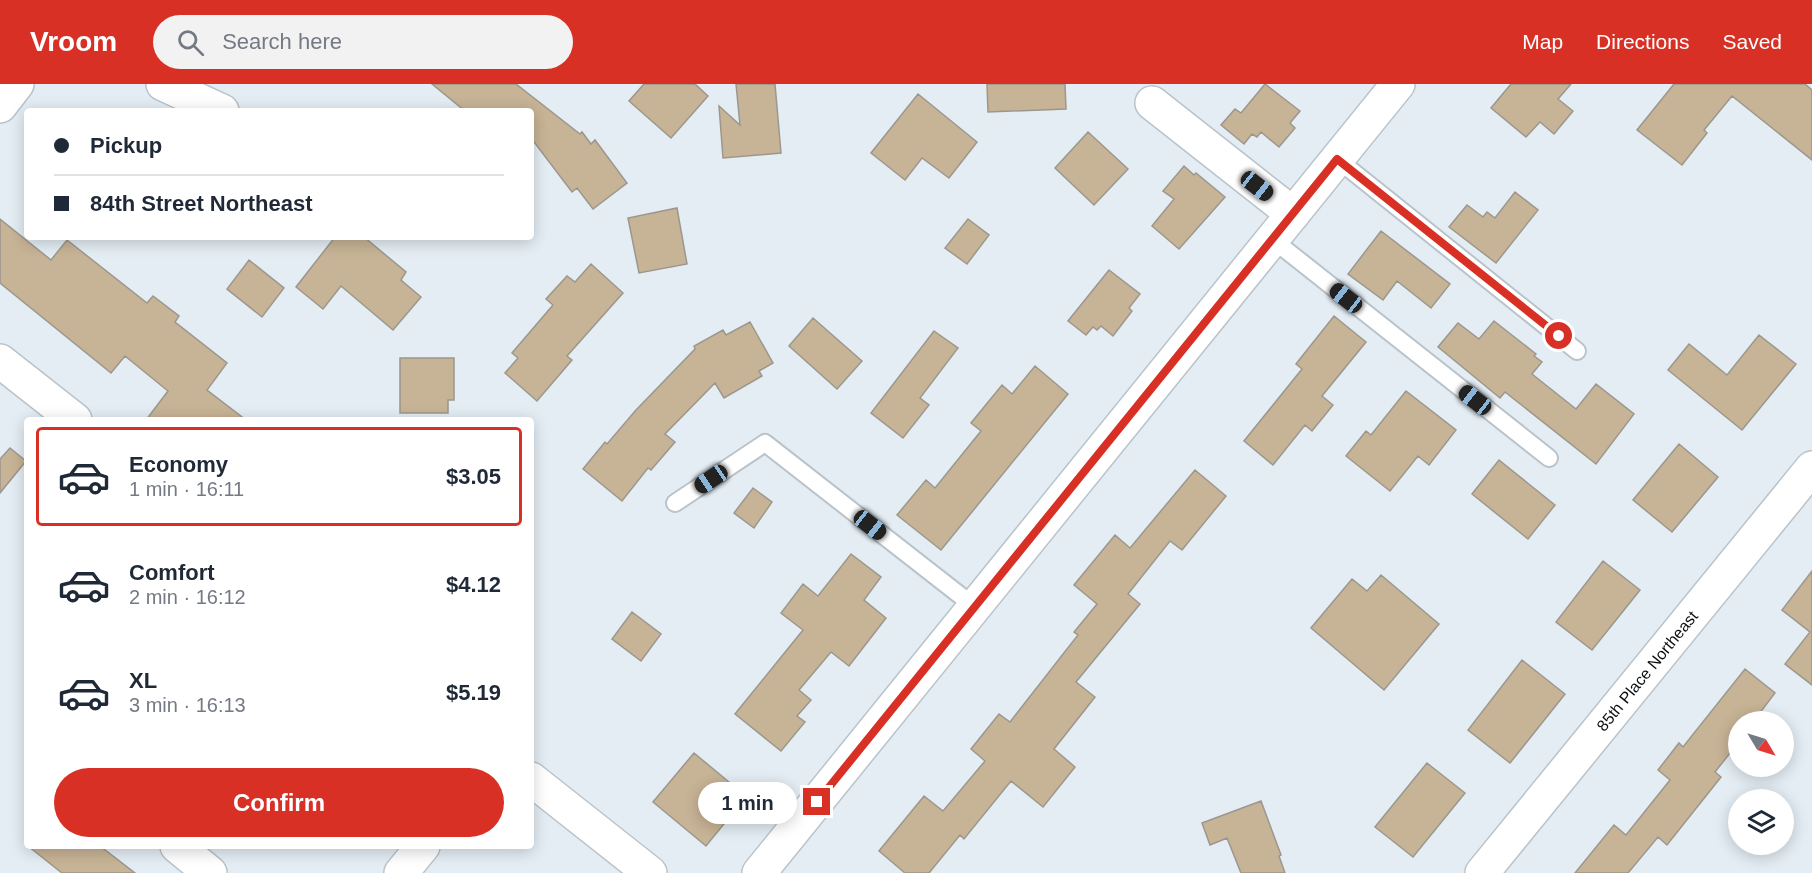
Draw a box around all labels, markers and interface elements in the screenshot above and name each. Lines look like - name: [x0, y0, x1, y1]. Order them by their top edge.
- search box: [153, 15, 573, 69]
- text: Vroom: [30, 26, 117, 57]
- icon: search: [174, 26, 207, 59]
- text: Search here: [222, 29, 342, 54]
- text: Map: [1522, 30, 1563, 53]
- text: Directions: [1596, 30, 1689, 53]
- text: Saved: [1722, 30, 1782, 53]
- text: Pickup: [90, 133, 162, 158]
- car: [1237, 168, 1277, 204]
- text: 84th Street Northeast: [90, 191, 313, 216]
- car: [1326, 280, 1366, 316]
- route start: [1545, 322, 1572, 349]
- car: [1455, 382, 1495, 418]
- icon: car: [57, 450, 111, 504]
- text: Economy: [129, 452, 228, 477]
- car: [691, 461, 731, 497]
- text: $3.05: [446, 464, 501, 489]
- text: 1 min · 16:11: [129, 478, 244, 500]
- car: [850, 507, 890, 543]
- icon: car: [57, 558, 111, 612]
- text: Comfort: [129, 560, 215, 585]
- text: $4.12: [446, 572, 501, 597]
- text: 2 min · 16:12: [129, 586, 246, 608]
- street label: 85th Place Northeast: [1593, 607, 1701, 734]
- icon: car: [57, 666, 111, 720]
- text: XL: [129, 668, 157, 693]
- text: $5.19: [446, 680, 501, 705]
- text: 3 min · 16:13: [129, 694, 246, 716]
- north arrow: [1728, 711, 1794, 777]
- map controls: [1728, 711, 1794, 855]
- button: Confirm: [54, 768, 504, 837]
- callout: 1 min: [697, 781, 796, 823]
- route end: [803, 788, 830, 815]
- button: layers: [1728, 789, 1794, 855]
- text: 1 min: [721, 792, 774, 814]

